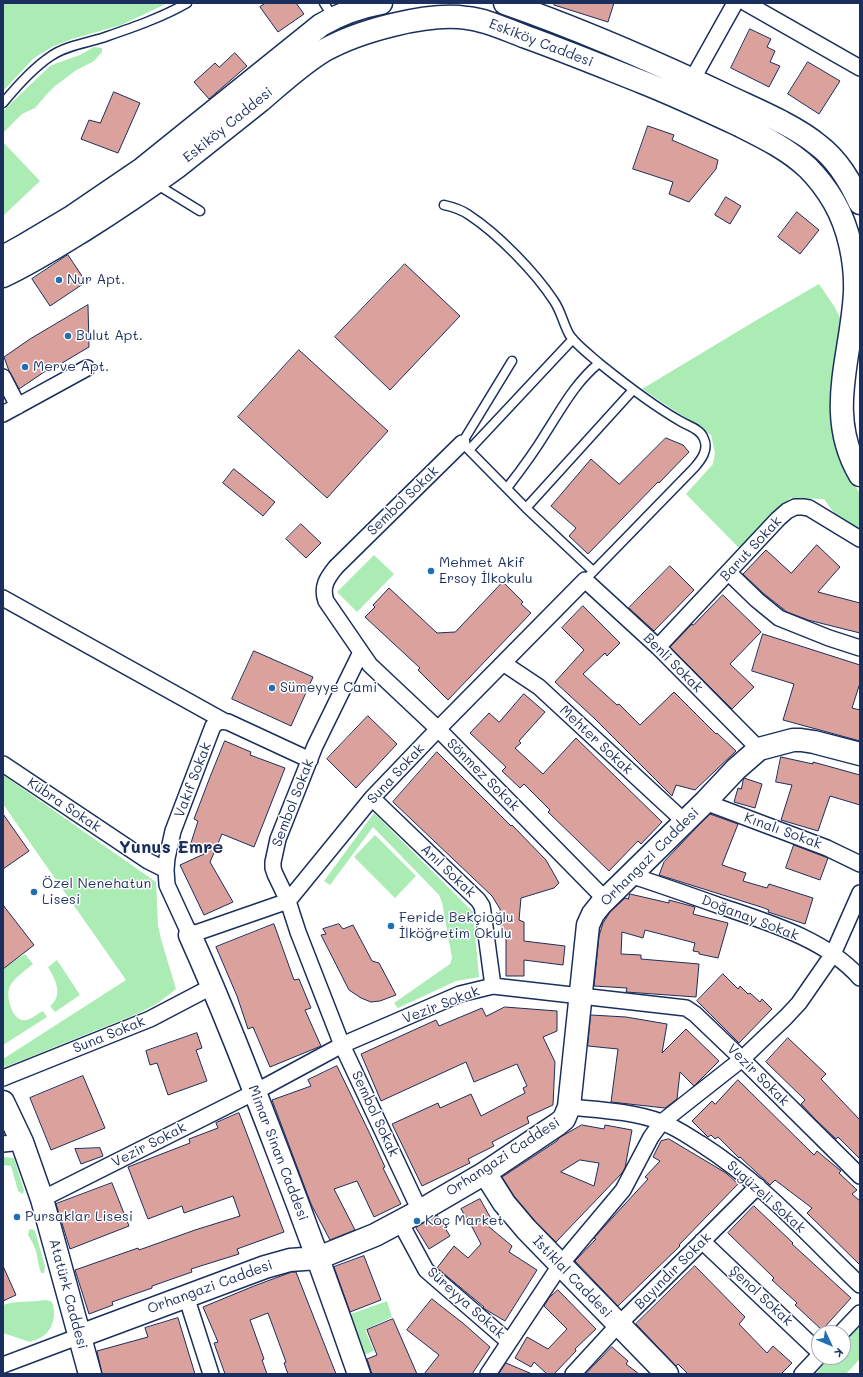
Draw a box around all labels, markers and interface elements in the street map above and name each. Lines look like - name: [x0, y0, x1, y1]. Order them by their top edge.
- street label: Eskiköy Caddesi: [487, 15, 595, 71]
- street label: Eskiköy Caddesi: [180, 84, 276, 166]
- place label: Nur Apt.: [67, 272, 125, 288]
- marker: Nur Apt.: [54, 275, 64, 285]
- place label: Bulut Apt.: [76, 328, 143, 344]
- marker: Bulut Apt.: [63, 331, 73, 341]
- place label: Merve Apt.: [33, 359, 109, 375]
- marker: Merve Apt.: [20, 362, 30, 372]
- street label: Sembol Sokak: [364, 463, 442, 539]
- street label: Barut Sokak: [717, 513, 785, 585]
- place label: Mehmet Akif Ersoy İlkokulu: [439, 555, 533, 588]
- marker: Mehmet Akif Ersoy İlkokulu: [426, 566, 436, 576]
- street label: Benli Sokak: [640, 630, 706, 696]
- place label: Sümeyye Cami: [280, 680, 377, 696]
- marker: Sümeyye Cami: [267, 683, 277, 693]
- street label: Mehter Sokak: [556, 702, 636, 778]
- street label: Sönmez Sokak: [443, 735, 523, 815]
- street label: Vakıf Sokak: [171, 740, 215, 820]
- street label: Suna Sokak: [364, 740, 428, 808]
- street label: Sembol Sokak: [269, 757, 317, 849]
- street label: Kübra Sokak: [24, 774, 104, 836]
- street label: Orhangazi Caddesi: [597, 804, 703, 910]
- street label: Kınalı Sokak: [742, 809, 824, 853]
- district label: Yunus Emre: [119, 836, 223, 858]
- street label: Anıl Sokak: [417, 841, 479, 901]
- place label: Özel Nenehatun Lisesi: [42, 876, 151, 908]
- marker: Özel Nenehatun Lisesi: [29, 887, 39, 897]
- street label: Doğanay Sokak: [699, 892, 801, 944]
- place label: Feride Bekçioğlu İlköğretim Okulu: [399, 910, 514, 942]
- marker: Feride Bekçioğlu İlköğretim Okulu: [386, 921, 396, 931]
- street label: Vezir Sokak: [400, 983, 482, 1027]
- street label: Suna Sokak: [70, 1013, 148, 1057]
- street label: Vezir Sokak: [723, 1040, 793, 1110]
- street label: Sembol Sokak: [348, 1068, 402, 1160]
- street label: Mimar Sinan Caddesi: [244, 1083, 312, 1223]
- street label: Orhangazi Caddesi: [443, 1114, 563, 1200]
- street label: Vezir Sokak: [109, 1119, 189, 1171]
- street label: Sugüzeli Sokak: [723, 1157, 809, 1237]
- place label: Pursaklar Lisesi: [25, 1209, 133, 1225]
- marker: Pursaklar Lisesi: [12, 1212, 22, 1222]
- place label: Koç Market: [425, 1213, 504, 1229]
- marker: Koç Market: [412, 1216, 422, 1226]
- street label: Bayındır Sokak: [631, 1229, 715, 1313]
- street label: İstiklal Caddesi: [529, 1233, 615, 1321]
- street label: Atatürk Caddesi: [45, 1237, 91, 1351]
- street label: Orhangazi Caddesi: [145, 1257, 275, 1317]
- street label: Şenol Sokak: [726, 1262, 796, 1330]
- street label: Süreyya Sokak: [424, 1264, 508, 1342]
- north arrow: [811, 1325, 851, 1365]
- text: K: [831, 1345, 847, 1361]

